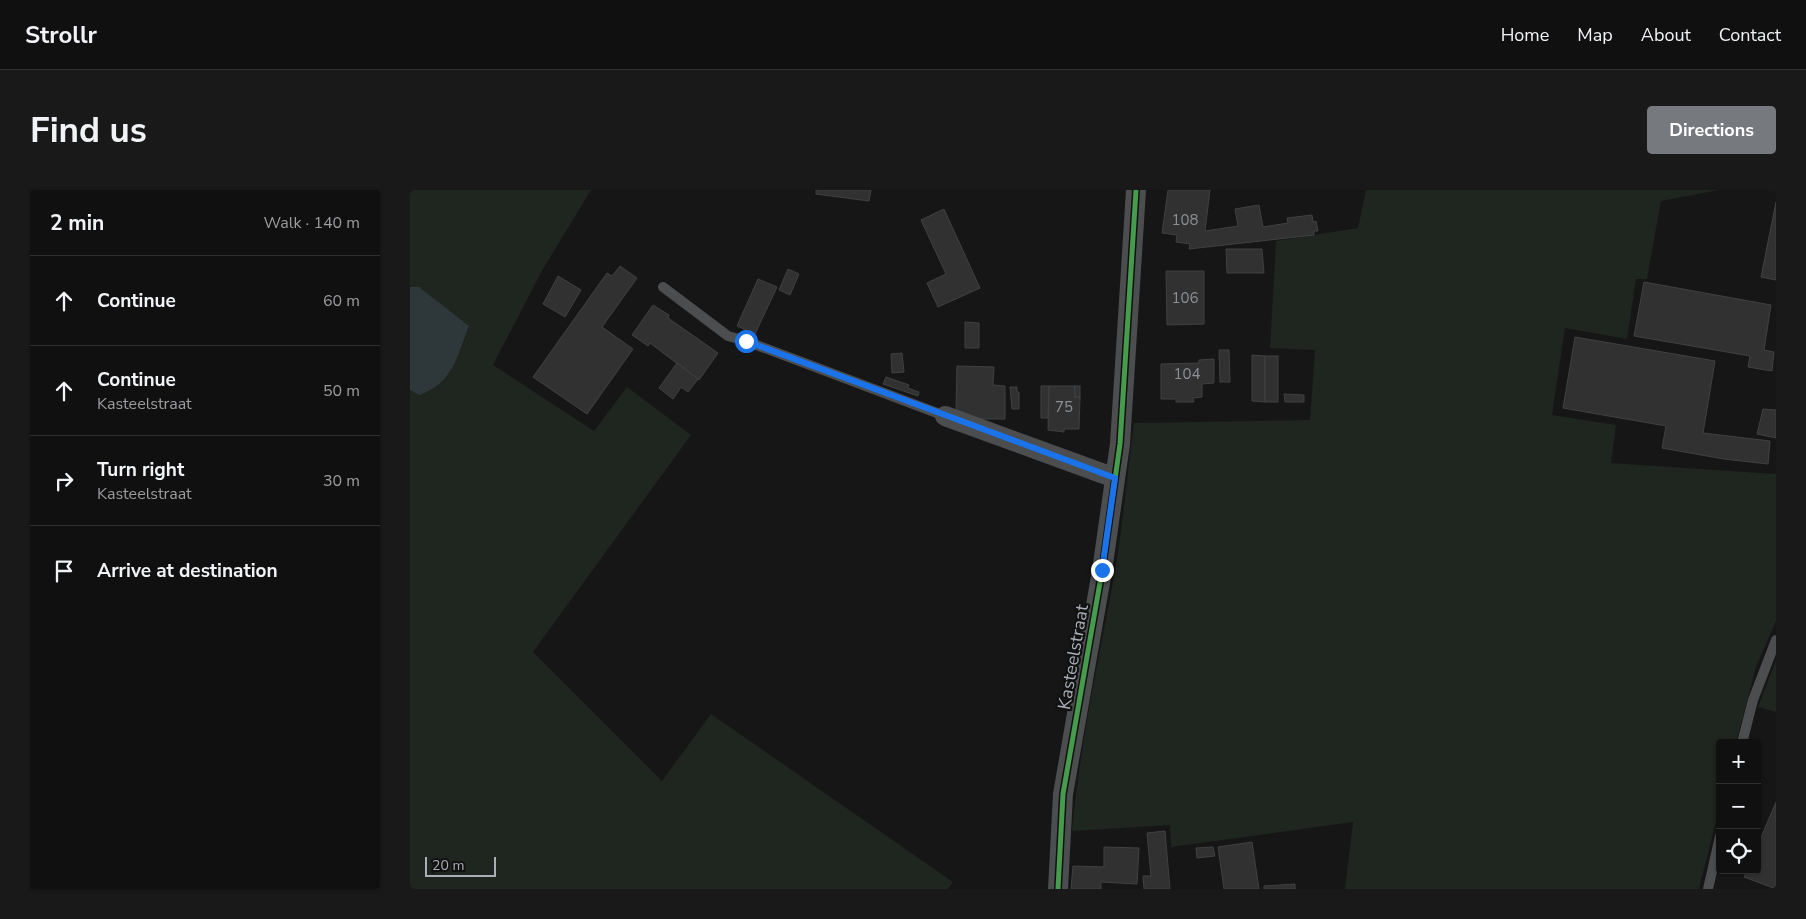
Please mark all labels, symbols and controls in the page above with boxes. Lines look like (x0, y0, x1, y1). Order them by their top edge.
text: Strollr (25, 19, 97, 51)
text: Home (1501, 23, 1549, 47)
text: Map (1577, 23, 1613, 47)
text: About (1641, 23, 1691, 47)
text: Contact (1719, 23, 1781, 47)
button: Directions (1647, 106, 1776, 154)
text: Find us (30, 107, 147, 154)
text: 2 min (50, 209, 104, 237)
house number: 108 (1171, 210, 1199, 230)
text: Walk · 140 m (264, 212, 360, 234)
icon: ahead (50, 287, 78, 315)
text: Continue (97, 288, 176, 314)
house number: 106 (1171, 288, 1199, 308)
text: 60 m (323, 290, 360, 312)
route start (735, 330, 758, 353)
house number: 104 (1173, 364, 1201, 384)
text: Continue (97, 367, 176, 393)
icon: ahead (50, 377, 78, 405)
text: 50 m (323, 380, 360, 402)
text: Kasteelstraat (97, 393, 192, 415)
house number: 75 (1055, 397, 1073, 417)
text: Turn right (97, 457, 184, 483)
icon: right (50, 467, 78, 495)
text: 30 m (323, 470, 360, 492)
text: Kasteelstraat (97, 483, 192, 505)
icon: arrive (50, 557, 78, 585)
text: Arrive at destination (97, 558, 278, 584)
route end (1091, 559, 1114, 582)
street label: Kasteelstraat (1052, 602, 1094, 712)
map controls (1716, 739, 1761, 874)
button: + (1716, 739, 1761, 784)
button: − (1716, 784, 1761, 829)
button: locate (1716, 829, 1761, 874)
scale bar (425, 854, 496, 877)
text: 20 m (432, 856, 464, 875)

